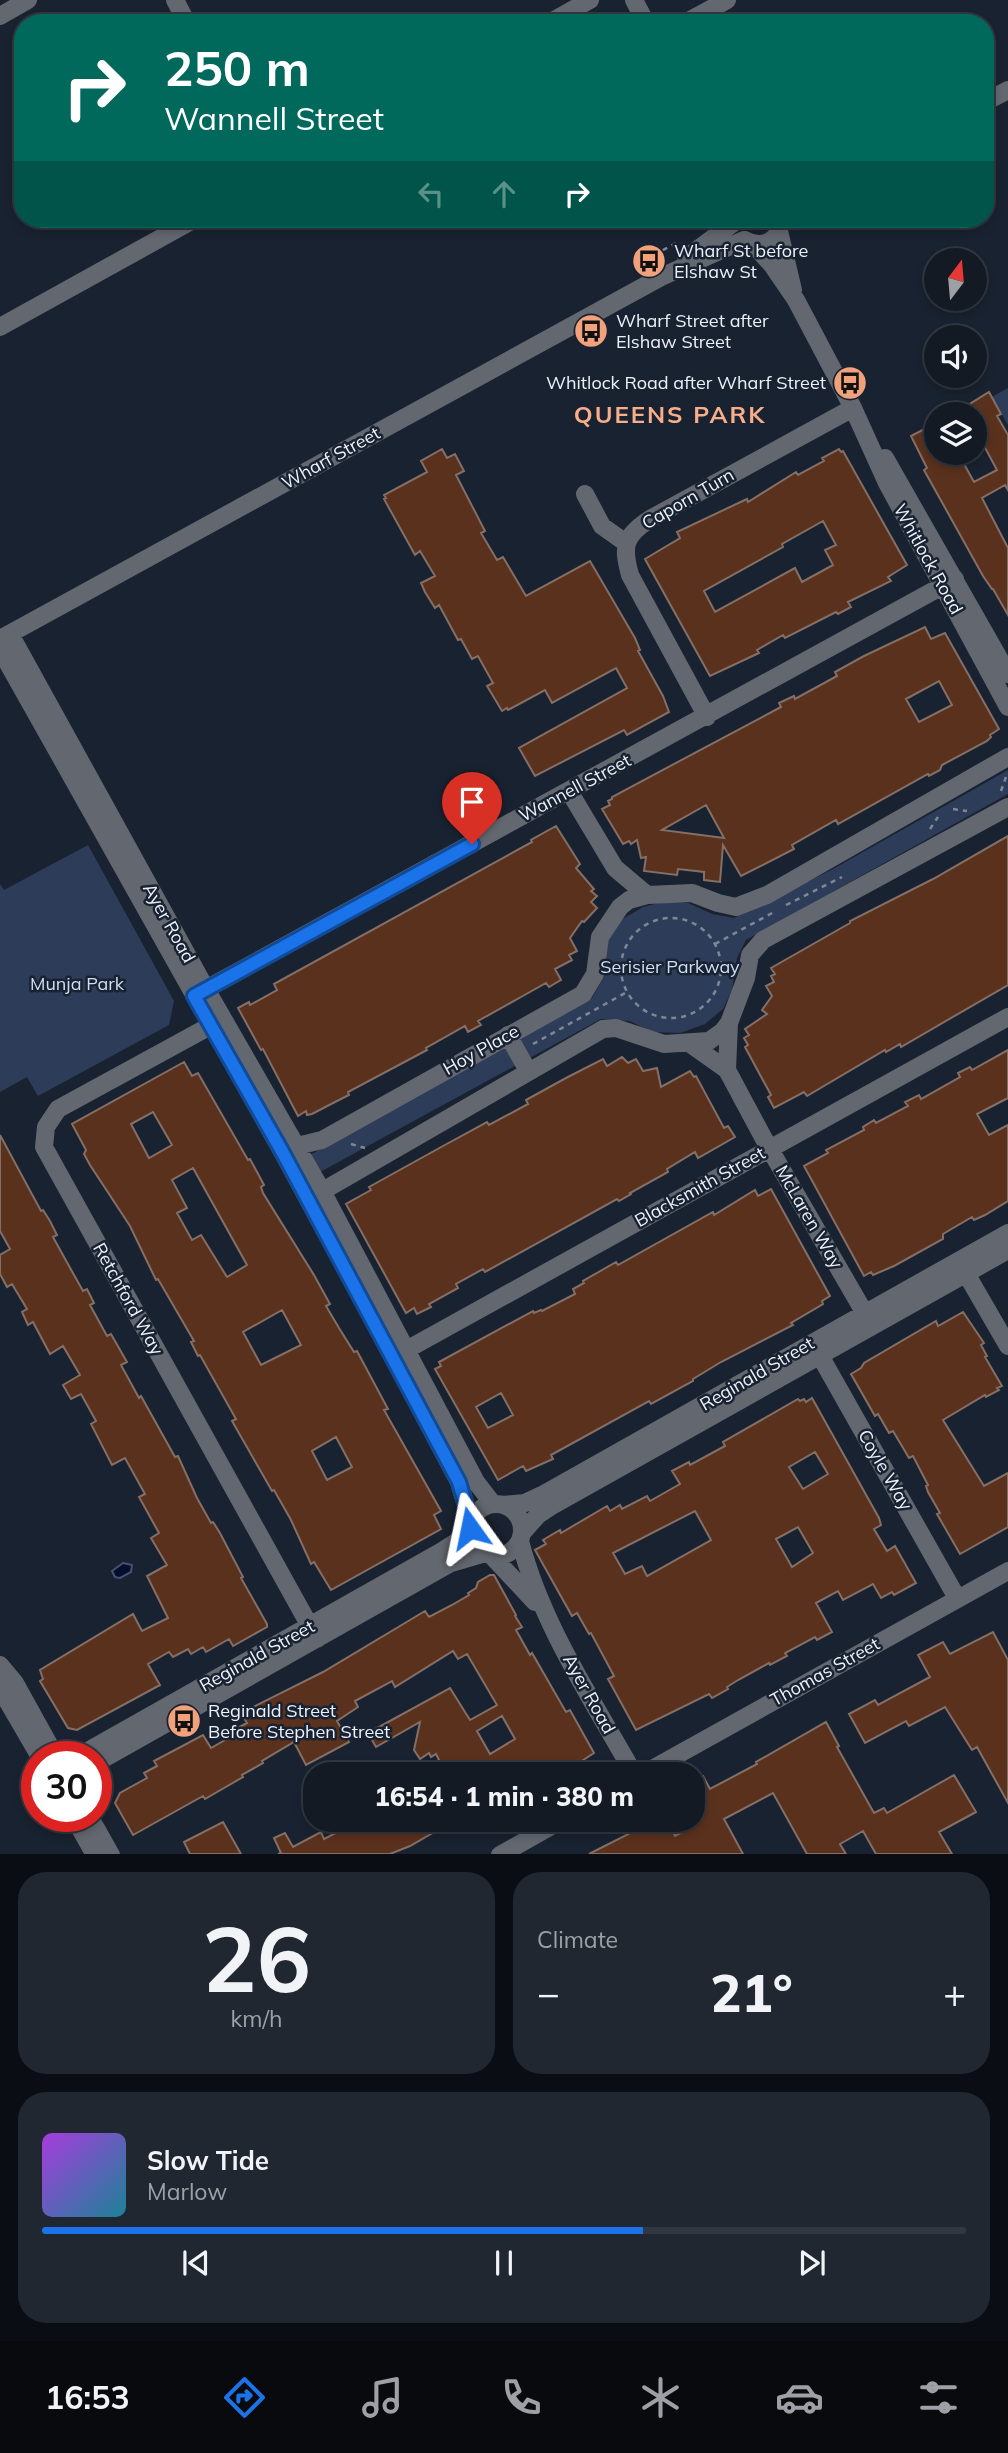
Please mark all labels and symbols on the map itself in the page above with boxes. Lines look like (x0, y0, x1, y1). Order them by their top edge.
place label: Wharf St before Elshaw St (674, 239, 808, 283)
bus stop icon: Wharf St before Elshaw St (630, 242, 668, 280)
north arrow (924, 248, 987, 312)
place label: Wharf Street after Elshaw Street (616, 309, 769, 353)
bus stop icon: Wharf Street after Elshaw Street (572, 312, 610, 350)
bus stop icon: Whitlock Road after Wharf Street (831, 364, 869, 402)
place label: Whitlock Road after Wharf Street (546, 371, 826, 394)
district label: QUEENS PARK (574, 399, 766, 429)
street label: Wharf Street (278, 421, 384, 494)
street label: Caporn Turn (638, 463, 738, 534)
street label: Whitlock Road (889, 500, 968, 618)
street label: Wannell Street (515, 748, 635, 827)
pin (442, 772, 502, 844)
street label: Ayer Road (138, 879, 201, 967)
park label: Serisier Parkway (600, 955, 740, 978)
park label: Munja Park (30, 972, 125, 995)
street label: Hoy Place (439, 1019, 523, 1080)
street label: Blacksmith Street (630, 1141, 769, 1232)
street label: McLaren Way (771, 1161, 849, 1273)
street label: Retchford Way (88, 1239, 169, 1359)
street label: Reginald Street (696, 1332, 818, 1416)
street label: Coyle Way (853, 1425, 918, 1515)
position arrow (433, 1491, 507, 1565)
street label: Reginald Street (195, 1614, 318, 1697)
street label: Thomas Street (766, 1632, 884, 1711)
street label: Ayer Road (558, 1650, 621, 1738)
place label: Reginald Street Before Stephen Street (208, 1699, 390, 1743)
bus stop icon: Reginald Street Before Stephen Street (165, 1702, 203, 1740)
speed limit sign: 30 (21, 1741, 112, 1832)

